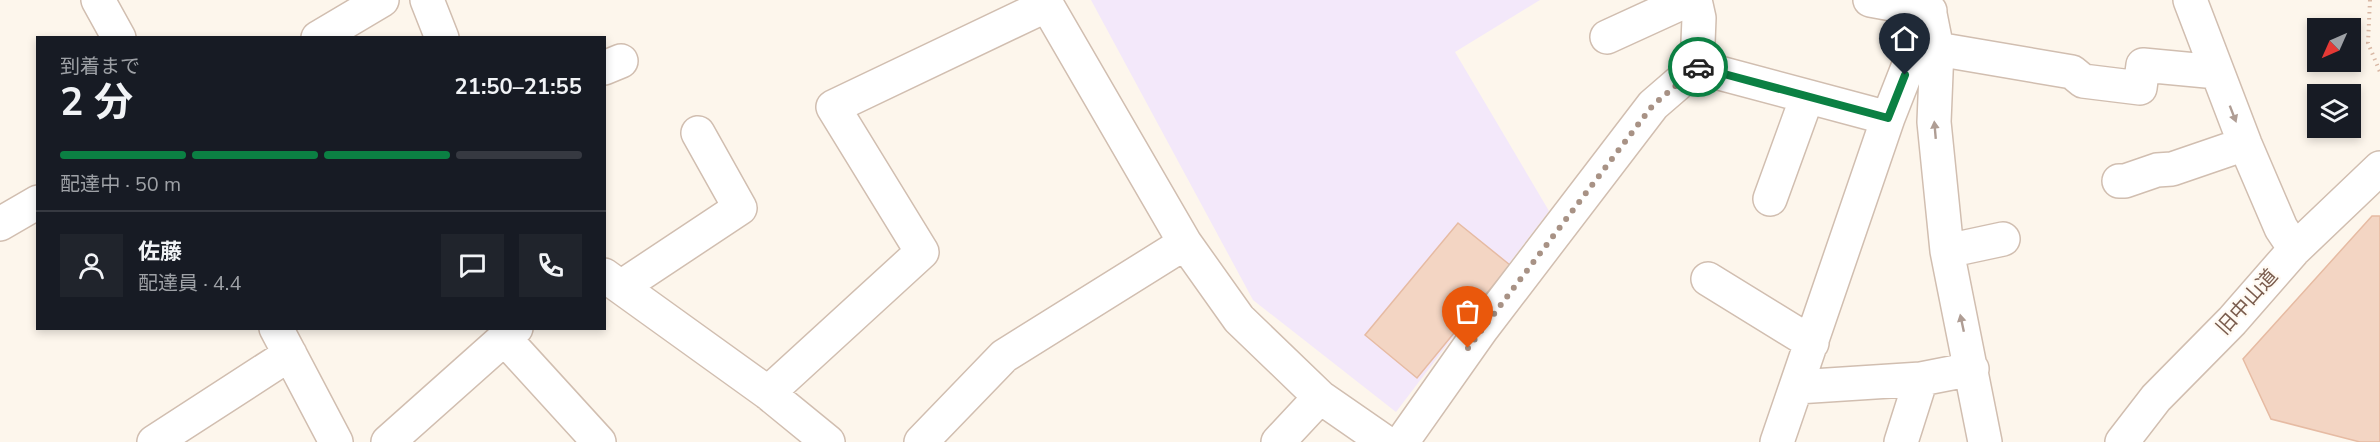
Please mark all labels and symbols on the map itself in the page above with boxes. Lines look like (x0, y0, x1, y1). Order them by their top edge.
pin (1879, 13, 1930, 75)
north arrow (2307, 18, 2361, 72)
courier (1668, 37, 1728, 97)
one-way arrow (2229, 105, 2239, 123)
one-way arrow (1930, 120, 1940, 139)
street label: 旧中山道 (2210, 263, 2284, 341)
pin (1442, 286, 1493, 348)
one-way arrow (1957, 313, 1966, 332)

